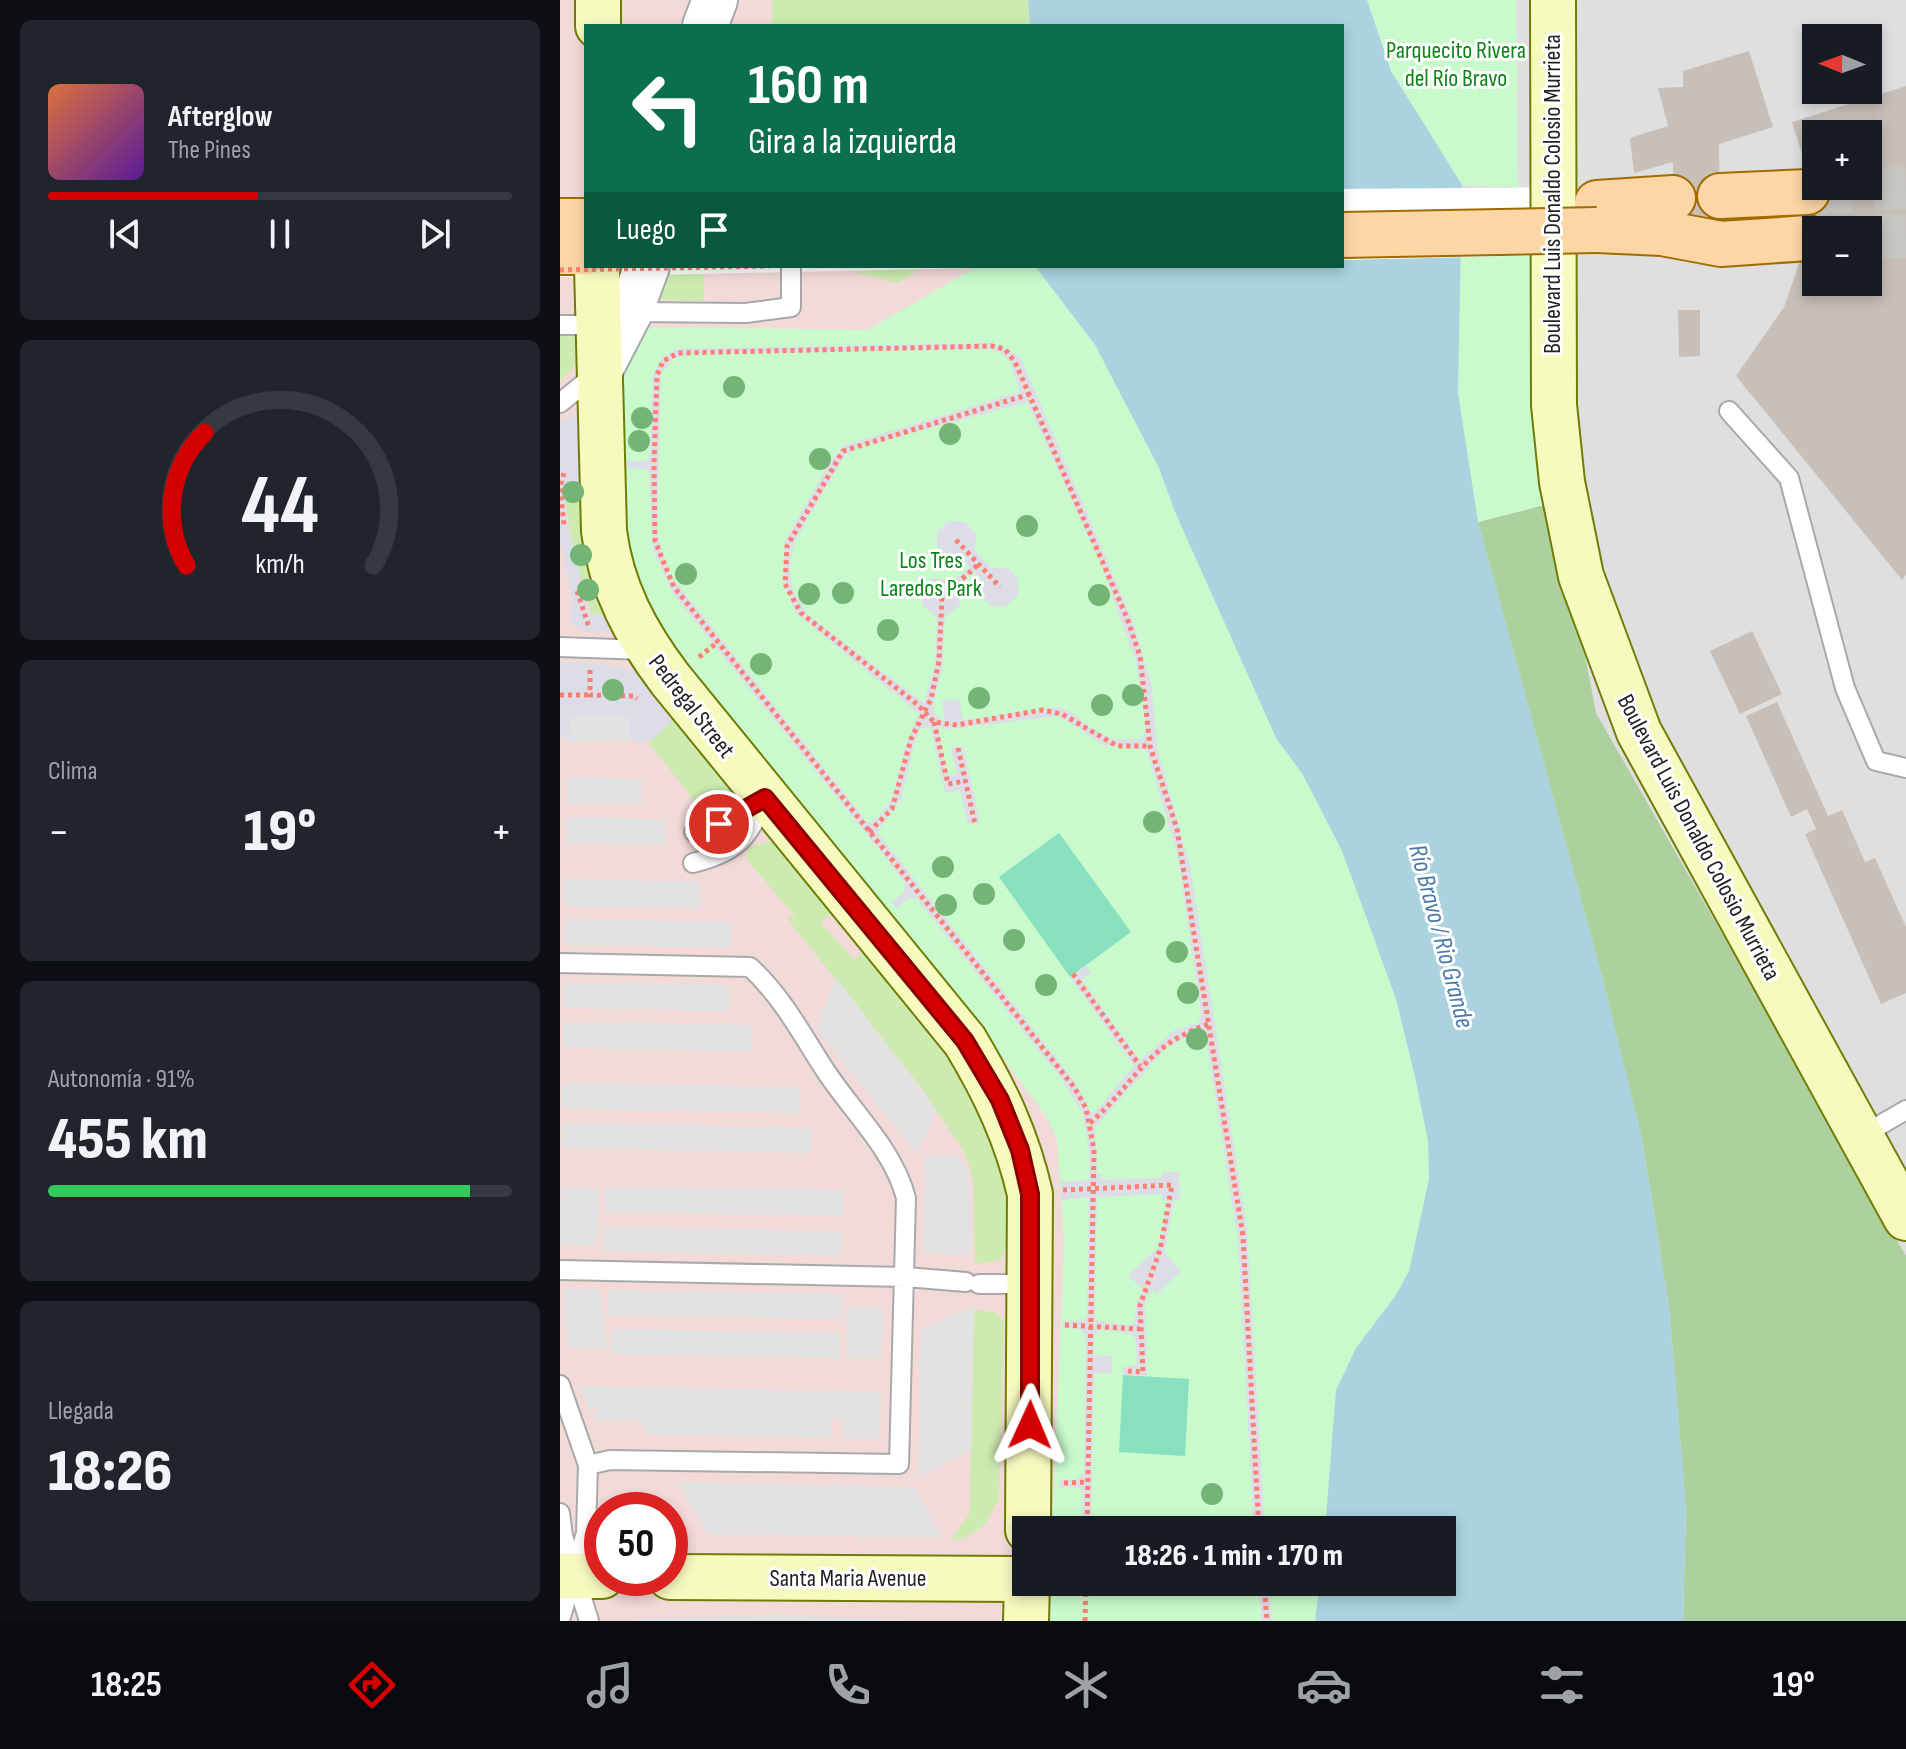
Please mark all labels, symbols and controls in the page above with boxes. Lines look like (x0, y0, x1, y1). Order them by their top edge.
north arrow (1802, 24, 1882, 104)
map controls (1802, 24, 1882, 296)
street label: Boulevard Luis Donaldo Colosio Murrieta (1538, 34, 1567, 354)
park label: Parquecito Rivera del Río Bravo (1386, 36, 1526, 93)
text: 160 m (748, 53, 869, 120)
icon: left (616, 56, 720, 160)
text: Afterglow (168, 99, 273, 135)
button: + (1802, 120, 1882, 200)
text: Gira a la izquierda (748, 121, 957, 164)
text: The Pines (168, 135, 251, 166)
icon: arrive (692, 208, 736, 252)
icon: previous (103, 212, 147, 256)
icon: pause (258, 212, 302, 256)
icon: next (413, 212, 457, 256)
text: Luego (616, 212, 676, 248)
button: − (1802, 216, 1882, 296)
text: 44 (241, 457, 319, 557)
park label: Los Tres Laredos Park (880, 546, 982, 603)
text: km/h (255, 547, 305, 582)
street label: Pedregal Street (642, 649, 741, 764)
street label: Boulevard Luis Donaldo Colosio Murrieta (1611, 689, 1786, 985)
text: Clima (48, 756, 98, 787)
pin (685, 790, 753, 858)
text: 19° (243, 796, 317, 868)
icon: arrive (697, 802, 741, 846)
text: − (48, 806, 70, 859)
text: + (490, 806, 512, 859)
water label: Río Bravo / Rio Grande (1401, 841, 1480, 1032)
text: Autonomía · 91% (48, 1064, 195, 1095)
text: 455 km (48, 1104, 208, 1176)
position arrow (988, 1383, 1072, 1467)
text: Llegada (48, 1396, 114, 1427)
text: 18:26 (48, 1436, 172, 1508)
speed limit sign: 50 (584, 1492, 688, 1596)
text: 18:26 · 1 min · 170 m (1125, 1538, 1343, 1574)
street label: Santa Maria Avenue (770, 1564, 926, 1593)
icon: directions (344, 1657, 400, 1713)
icon: music (582, 1657, 638, 1713)
icon: phone (820, 1657, 876, 1713)
icon: climate (1058, 1657, 1114, 1713)
icon: car (1296, 1657, 1352, 1713)
icon: filters (1534, 1657, 1590, 1713)
text: 18:25 (91, 1664, 162, 1707)
text: 19° (1772, 1664, 1815, 1707)

